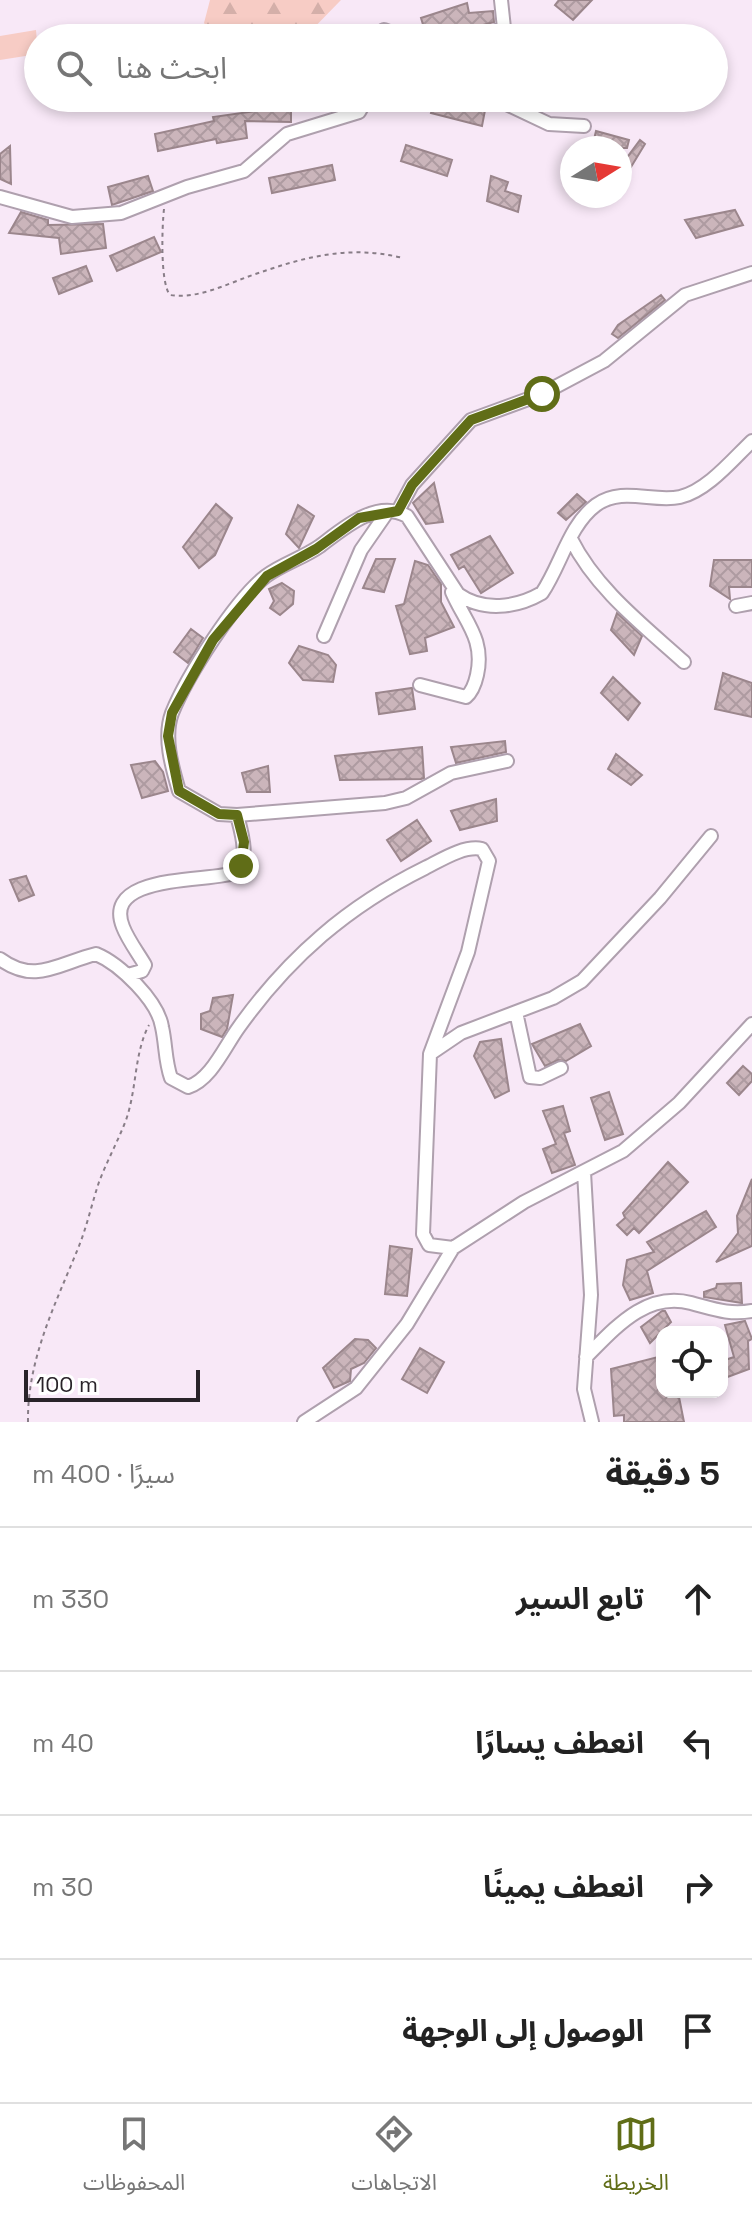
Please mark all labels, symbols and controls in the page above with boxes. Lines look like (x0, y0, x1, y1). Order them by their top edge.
search box (24, 24, 728, 112)
icon: search (52, 46, 96, 90)
text: ابحث هنا (116, 48, 227, 87)
north arrow (560, 136, 632, 208)
route start (524, 376, 560, 412)
route end (223, 848, 259, 884)
map controls (656, 1326, 728, 1398)
button: locate (656, 1326, 728, 1398)
scale bar (24, 1366, 200, 1402)
text: 100 m (36, 1370, 98, 1398)
text: 5 دقيقة (605, 1452, 720, 1495)
text: سيرًا · 400 m (32, 1457, 175, 1491)
icon: ahead (676, 1577, 720, 1621)
text: تابع السير (516, 1579, 644, 1618)
text: 330 m (32, 1582, 109, 1616)
icon: left (676, 1721, 720, 1765)
text: انعطف يسارًا (475, 1723, 644, 1762)
text: 40 m (32, 1726, 94, 1760)
icon: right (676, 1865, 720, 1909)
text: انعطف يمينًا (483, 1867, 644, 1906)
text: 30 m (32, 1870, 93, 1904)
icon: arrive (676, 2009, 720, 2053)
text: الوصول إلى الوجهة (402, 2011, 644, 2050)
tab: المحفوظات (83, 2112, 185, 2206)
tab: الاتجاهات (351, 2112, 437, 2206)
tab: الخريطة (603, 2112, 669, 2206)

